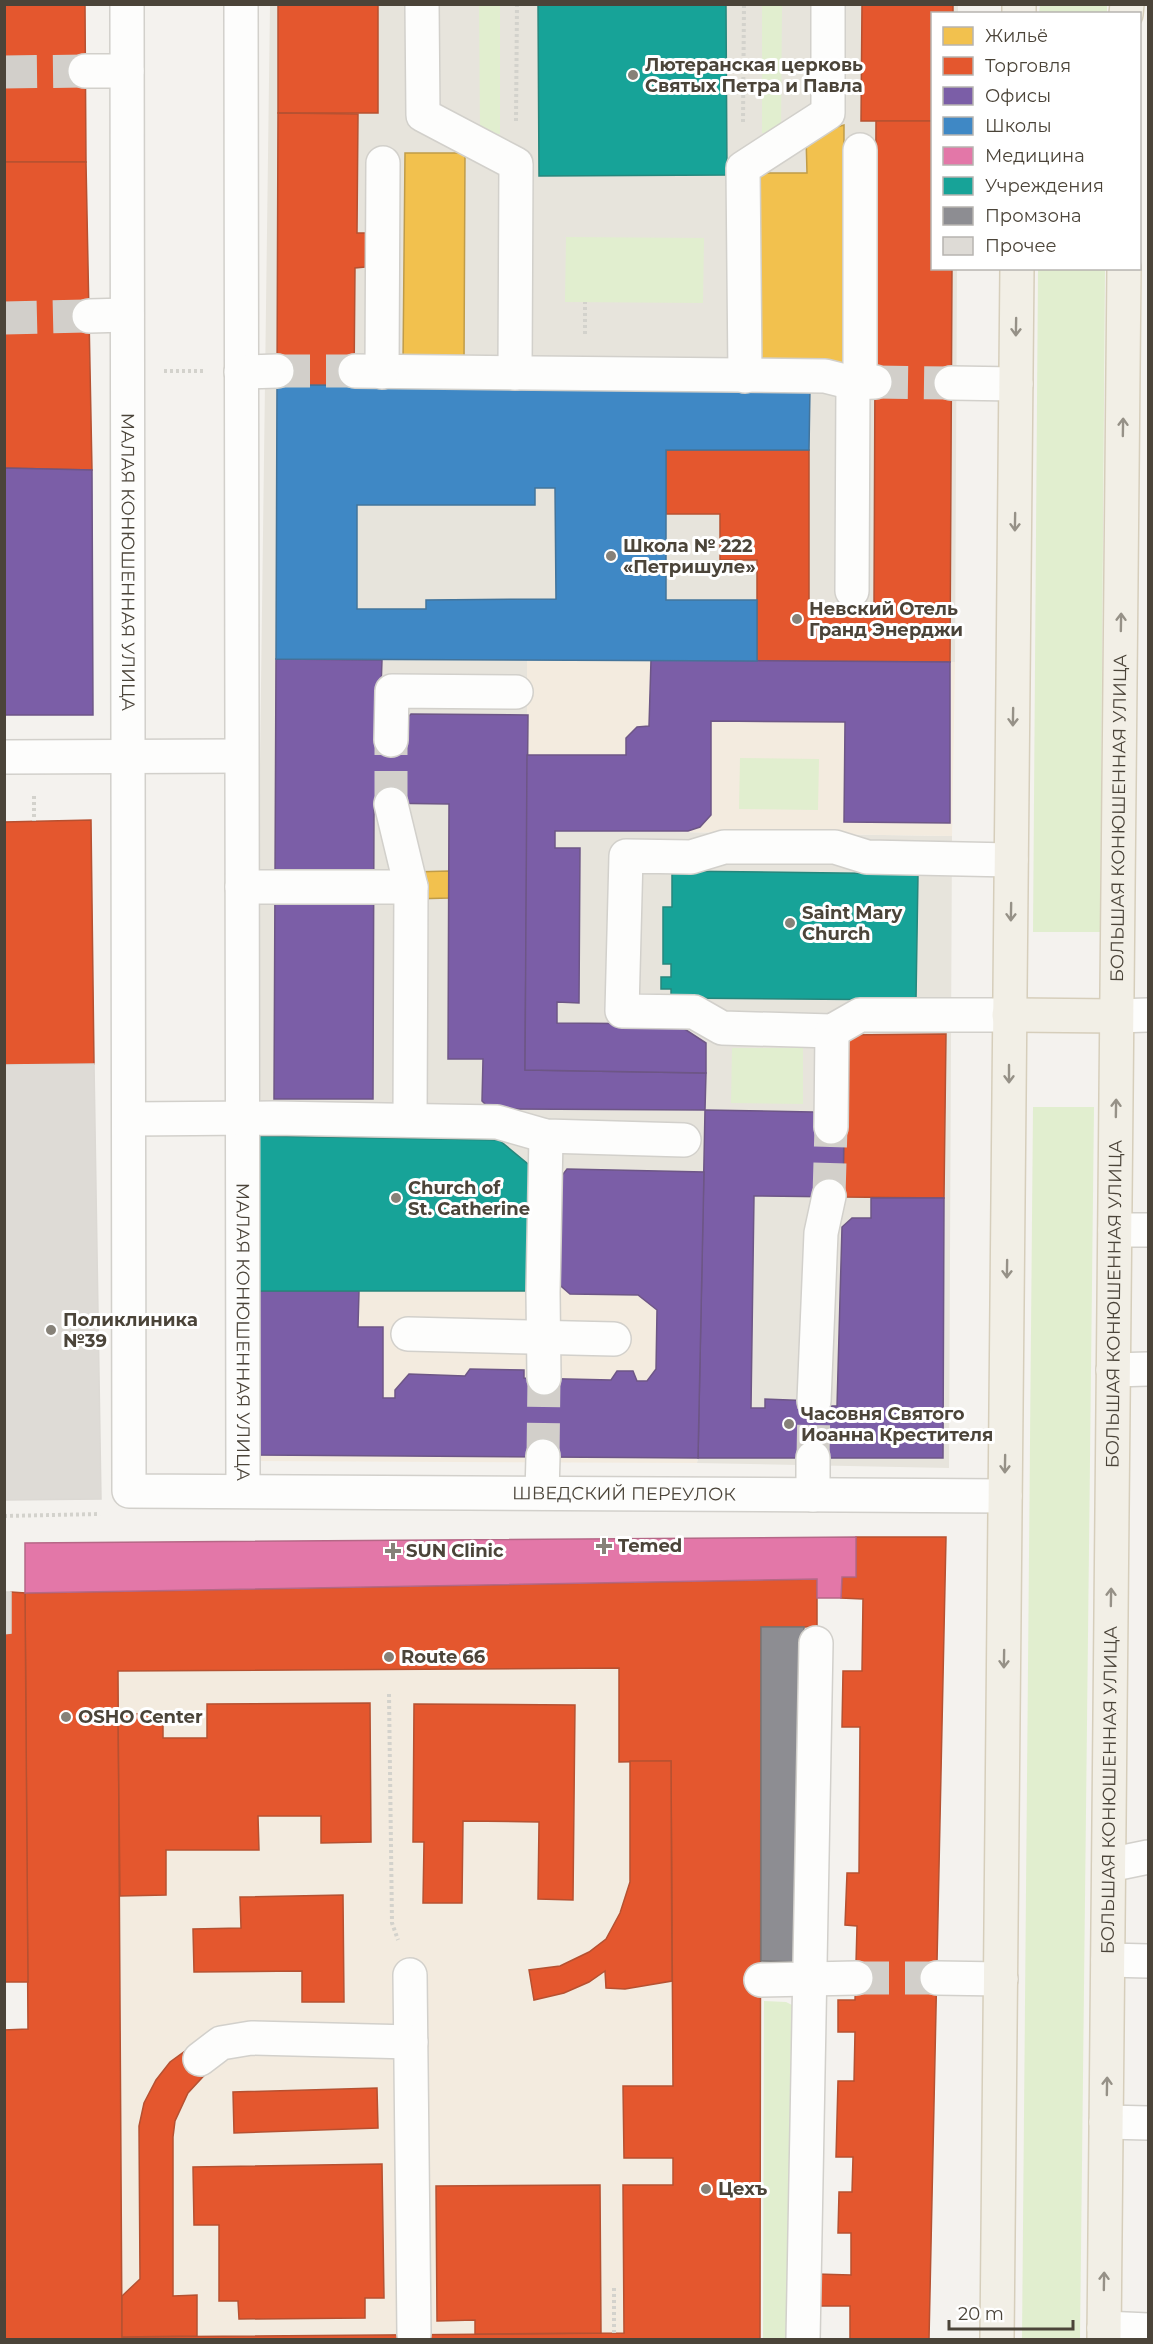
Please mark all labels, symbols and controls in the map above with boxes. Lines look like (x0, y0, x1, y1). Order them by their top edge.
legend (931, 12, 1141, 270)
text: Жильё (985, 25, 1048, 47)
place label: Лютеранская церковь Святых Петра и Павла (645, 54, 863, 97)
text: Торговля (985, 55, 1071, 77)
marker: Лютеранская церковь Святых Петра и Павла (626, 68, 640, 82)
text: Офисы (985, 85, 1051, 107)
text: Школы (985, 115, 1052, 137)
text: Медицина (985, 145, 1085, 167)
text: Учреждения (985, 175, 1104, 197)
text: Промзона (985, 205, 1082, 227)
text: Прочее (985, 235, 1057, 257)
one-way arrow (1010, 316, 1022, 336)
street label: МАЛАЯ КОНЮШЕННАЯ УЛИЦА (117, 413, 139, 712)
one-way arrow (1117, 417, 1128, 437)
one-way arrow (1009, 511, 1020, 531)
place label: Школа № 222 «Петришуле» (623, 535, 756, 578)
marker: Школа № 222 «Петришуле» (604, 549, 618, 563)
place label: Невский Отель Гранд Энерджи (809, 598, 963, 641)
marker: Невский Отель Гранд Энерджи (790, 612, 804, 626)
one-way arrow (1115, 612, 1127, 632)
street label: БОЛЬШАЯ КОНЮШЕННАЯ УЛИЦА (1106, 653, 1131, 982)
one-way arrow (1007, 706, 1019, 726)
one-way arrow (1005, 901, 1017, 921)
place label: Saint Mary Church (802, 902, 902, 945)
marker: Saint Mary Church (783, 916, 797, 930)
one-way arrow (1003, 1063, 1015, 1083)
one-way arrow (1110, 1099, 1122, 1119)
street label: БОЛЬШАЯ КОНЮШЕННАЯ УЛИЦА (1101, 1139, 1127, 1468)
place label: Church of St. Catherine (408, 1177, 530, 1220)
street label: МАЛАЯ КОНЮШЕННАЯ УЛИЦА (232, 1183, 254, 1482)
marker: Church of St. Catherine (389, 1191, 403, 1205)
one-way arrow (1001, 1258, 1013, 1278)
place label: Поликлиника №39 (63, 1309, 198, 1352)
marker: Поликлиника №39 (44, 1323, 58, 1337)
place label: Часовня Святого Иоанна Крестителя (801, 1403, 993, 1446)
marker: Часовня Святого Иоанна Крестителя (782, 1417, 796, 1431)
one-way arrow (1000, 1453, 1011, 1473)
street label: ШВЕДСКИЙ ПЕРЕУЛОК (512, 1482, 736, 1505)
place label: Temed (618, 1535, 682, 1557)
marker: Temed (595, 1537, 613, 1555)
place label: SUN Clinic (406, 1540, 504, 1562)
marker: SUN Clinic (384, 1542, 402, 1560)
one-way arrow (1105, 1588, 1117, 1608)
street label: БОЛЬШАЯ КОНЮШЕННАЯ УЛИЦА (1097, 1625, 1122, 1954)
place label: Route 66 (401, 1646, 486, 1668)
one-way arrow (998, 1648, 1009, 1668)
marker: Route 66 (382, 1650, 396, 1664)
place label: OSHO Center (78, 1706, 203, 1728)
marker: OSHO Center (59, 1710, 73, 1724)
one-way arrow (1101, 2077, 1112, 2097)
place label: Цехъ (718, 2178, 767, 2200)
marker: Цехъ (699, 2182, 713, 2196)
one-way arrow (1099, 2272, 1110, 2292)
scale bar (949, 2293, 1074, 2331)
text: 20 m (958, 2303, 1004, 2325)

